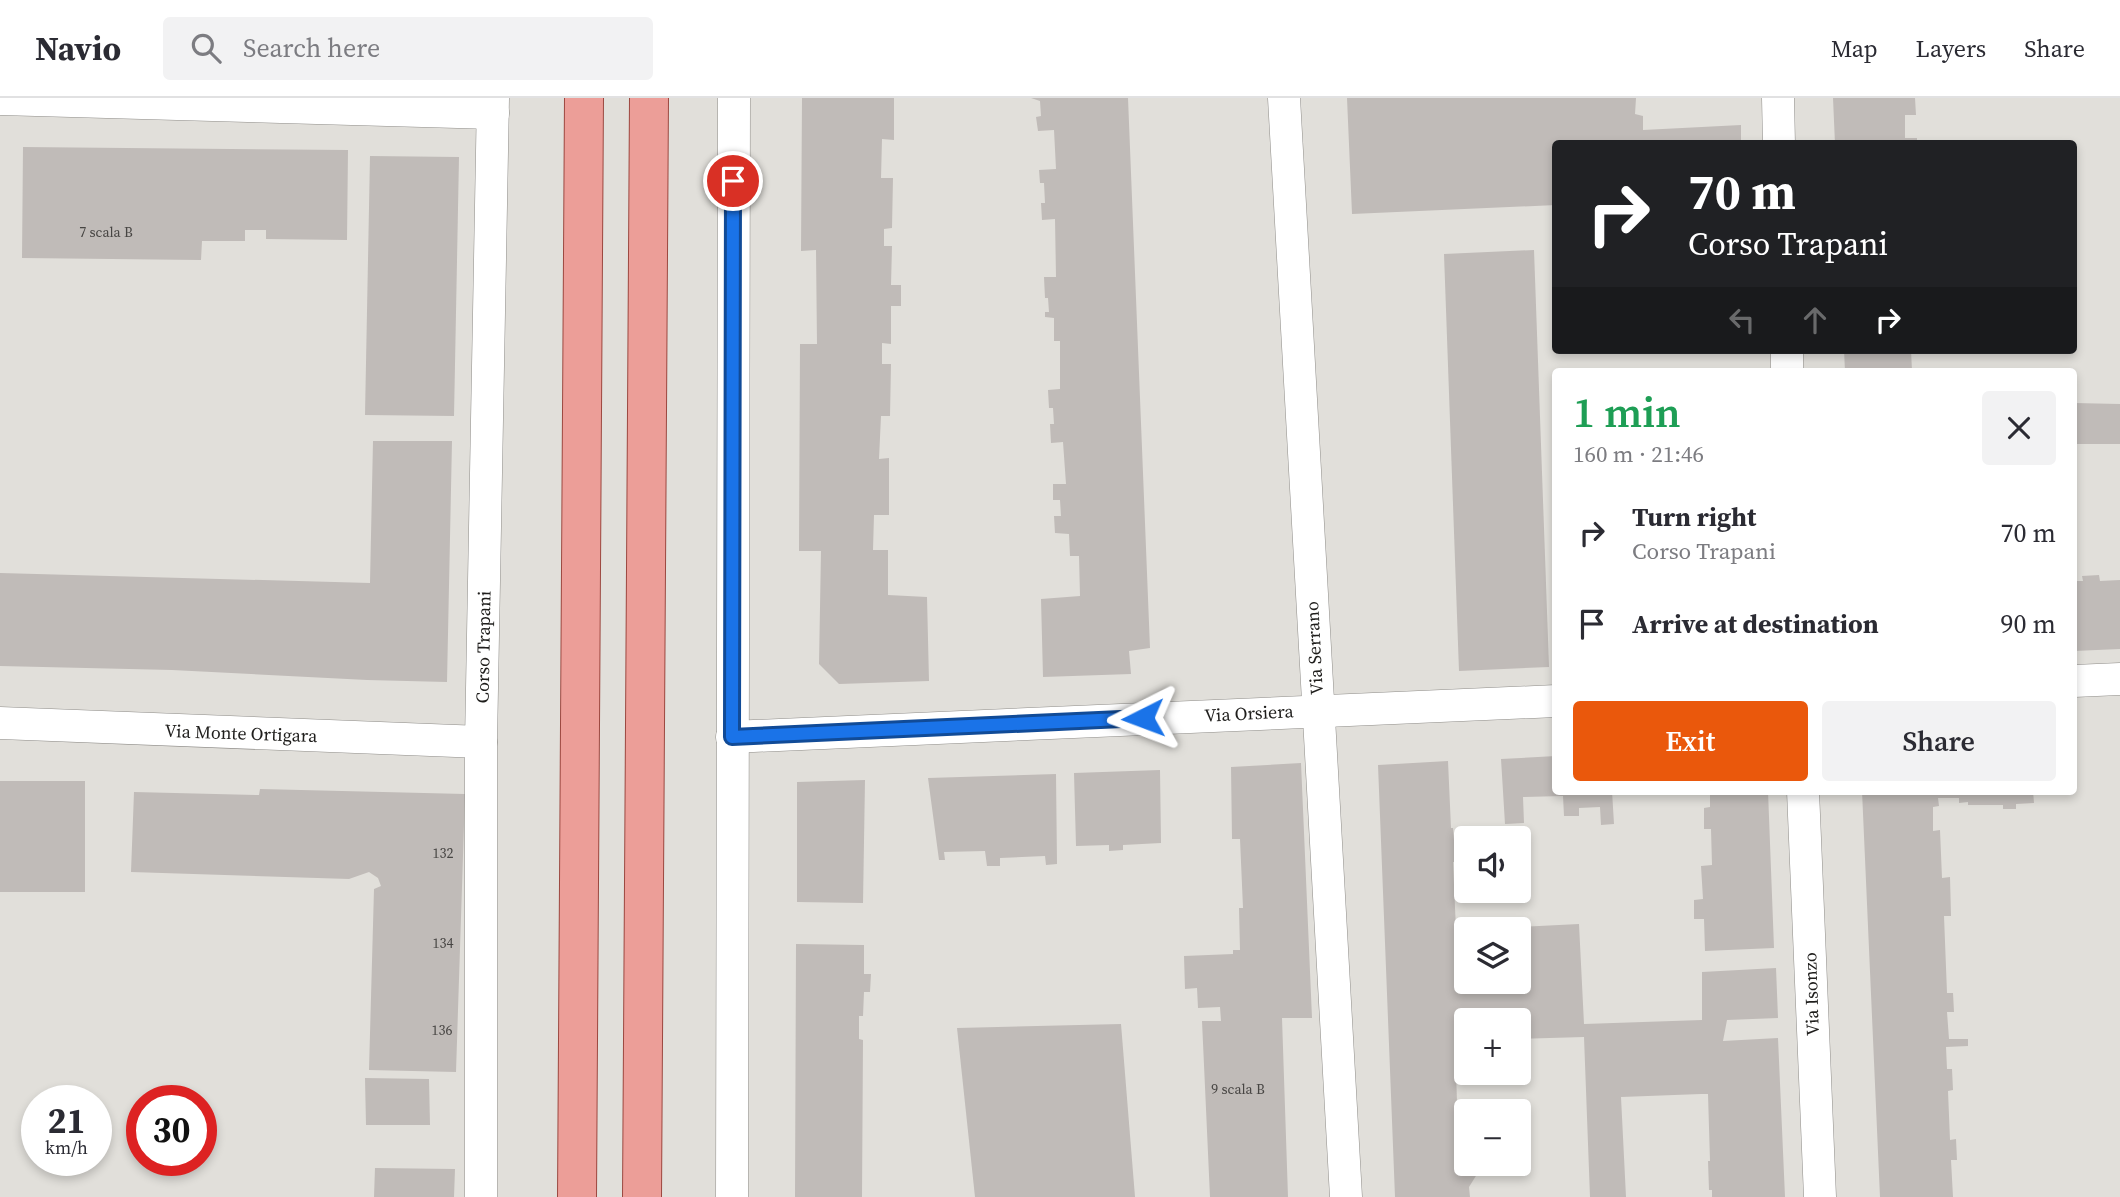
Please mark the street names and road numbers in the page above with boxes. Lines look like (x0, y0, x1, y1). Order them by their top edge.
street label: Corso Trapani (470, 590, 496, 704)
street label: Via Serrano (1299, 600, 1329, 695)
street label: Via Orsiera (1204, 698, 1295, 728)
street label: Via Monte Ortigara (164, 718, 319, 748)
street label: Via Isonzo (1797, 952, 1825, 1036)

